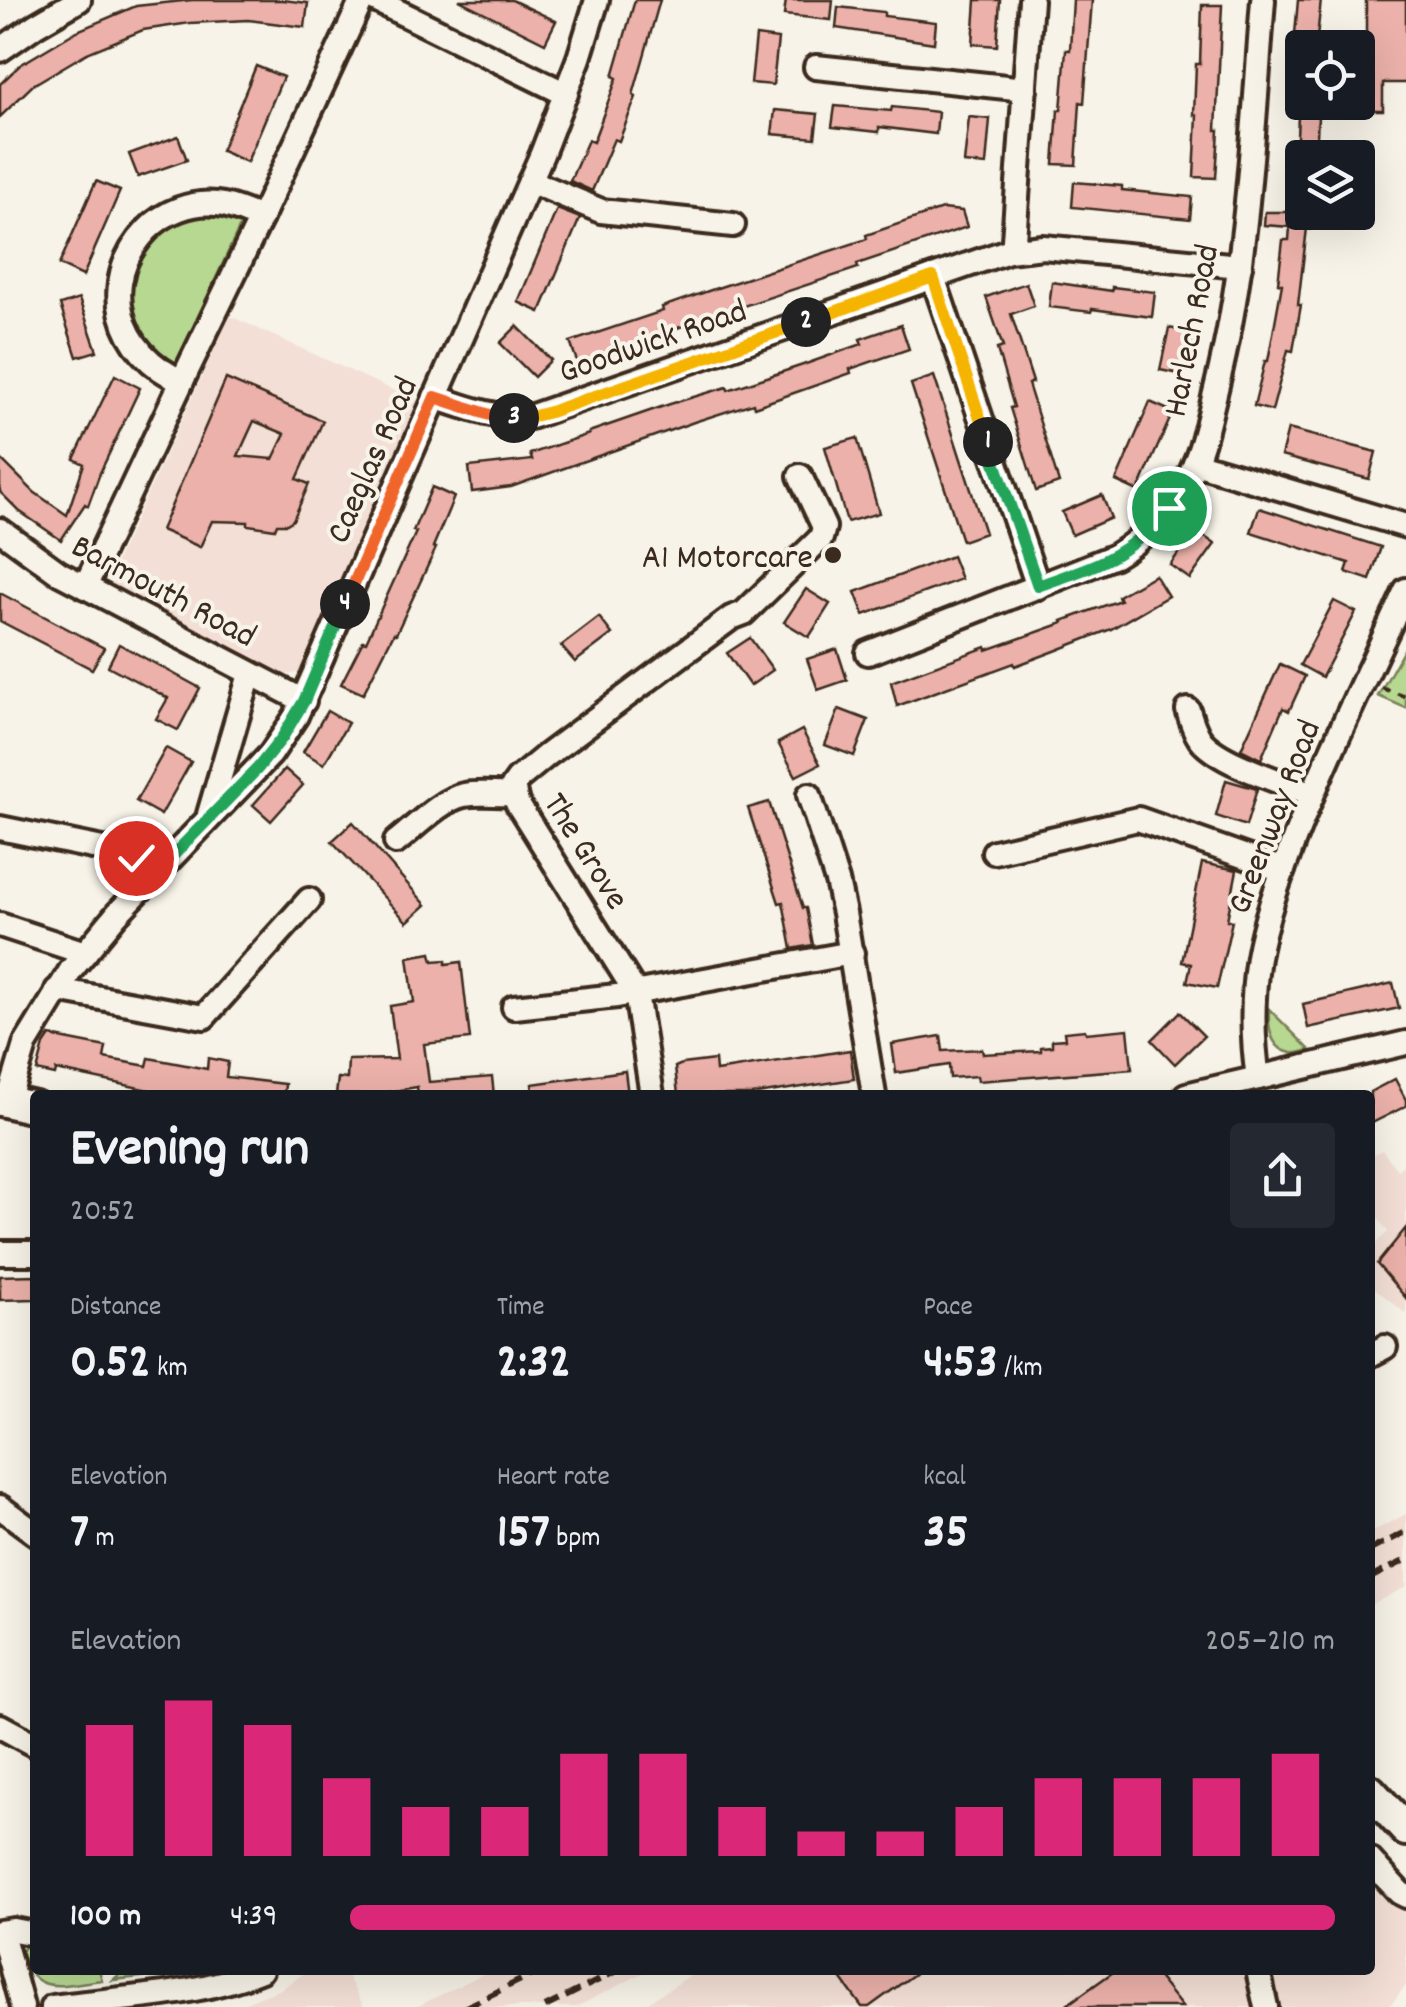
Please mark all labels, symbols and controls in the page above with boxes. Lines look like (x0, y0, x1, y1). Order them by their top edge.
map controls (1285, 30, 1375, 230)
button: locate (1285, 30, 1375, 120)
button: layers (1285, 140, 1375, 230)
street label: Harlech Road (1153, 240, 1235, 421)
street label: Goodwick Road (553, 288, 754, 399)
pin: 2 (781, 297, 831, 347)
text: 2 (800, 302, 812, 342)
street label: Caeglas Road (316, 370, 433, 552)
pin: 3 (489, 393, 539, 443)
text: 3 (508, 398, 520, 438)
pin: 1 (963, 417, 1013, 467)
text: 1 (985, 422, 991, 462)
pin (1127, 466, 1212, 551)
icon: arrive (1142, 481, 1197, 536)
street label: Barmouth Road (61, 524, 264, 663)
place label: A1 Motorcare (642, 535, 813, 585)
marker: A1 Motorcare (822, 544, 844, 566)
pin: 4 (320, 579, 370, 629)
text: 4 (339, 584, 351, 624)
street label: Greenway Road (1217, 713, 1337, 922)
street label: The Grove (528, 784, 639, 921)
pin (94, 816, 179, 901)
icon: check (109, 831, 164, 886)
text: Evening run (70, 1113, 309, 1192)
button: share (1230, 1123, 1335, 1228)
text: 20:52 (70, 1190, 136, 1236)
text: Distance (70, 1289, 161, 1329)
text: Time (497, 1289, 545, 1329)
text: Pace (923, 1289, 973, 1329)
text: 0.52 (70, 1329, 151, 1401)
text: 2:32 (497, 1329, 571, 1401)
text: 4:53 (923, 1329, 998, 1401)
text: km (151, 1350, 188, 1390)
text: /km (998, 1350, 1043, 1390)
text: Elevation (70, 1459, 167, 1499)
text: Heart rate (497, 1459, 610, 1499)
text: kcal (923, 1459, 966, 1499)
text: 7 (70, 1499, 89, 1571)
text: 157 (497, 1499, 550, 1571)
text: 35 (923, 1499, 969, 1571)
text: m (89, 1520, 115, 1560)
text: bpm (550, 1520, 601, 1560)
text: Elevation (70, 1620, 181, 1666)
text: 205–210 m (1205, 1620, 1335, 1666)
text: 100 m (70, 1895, 141, 1941)
text: 4:39 (230, 1895, 277, 1941)

